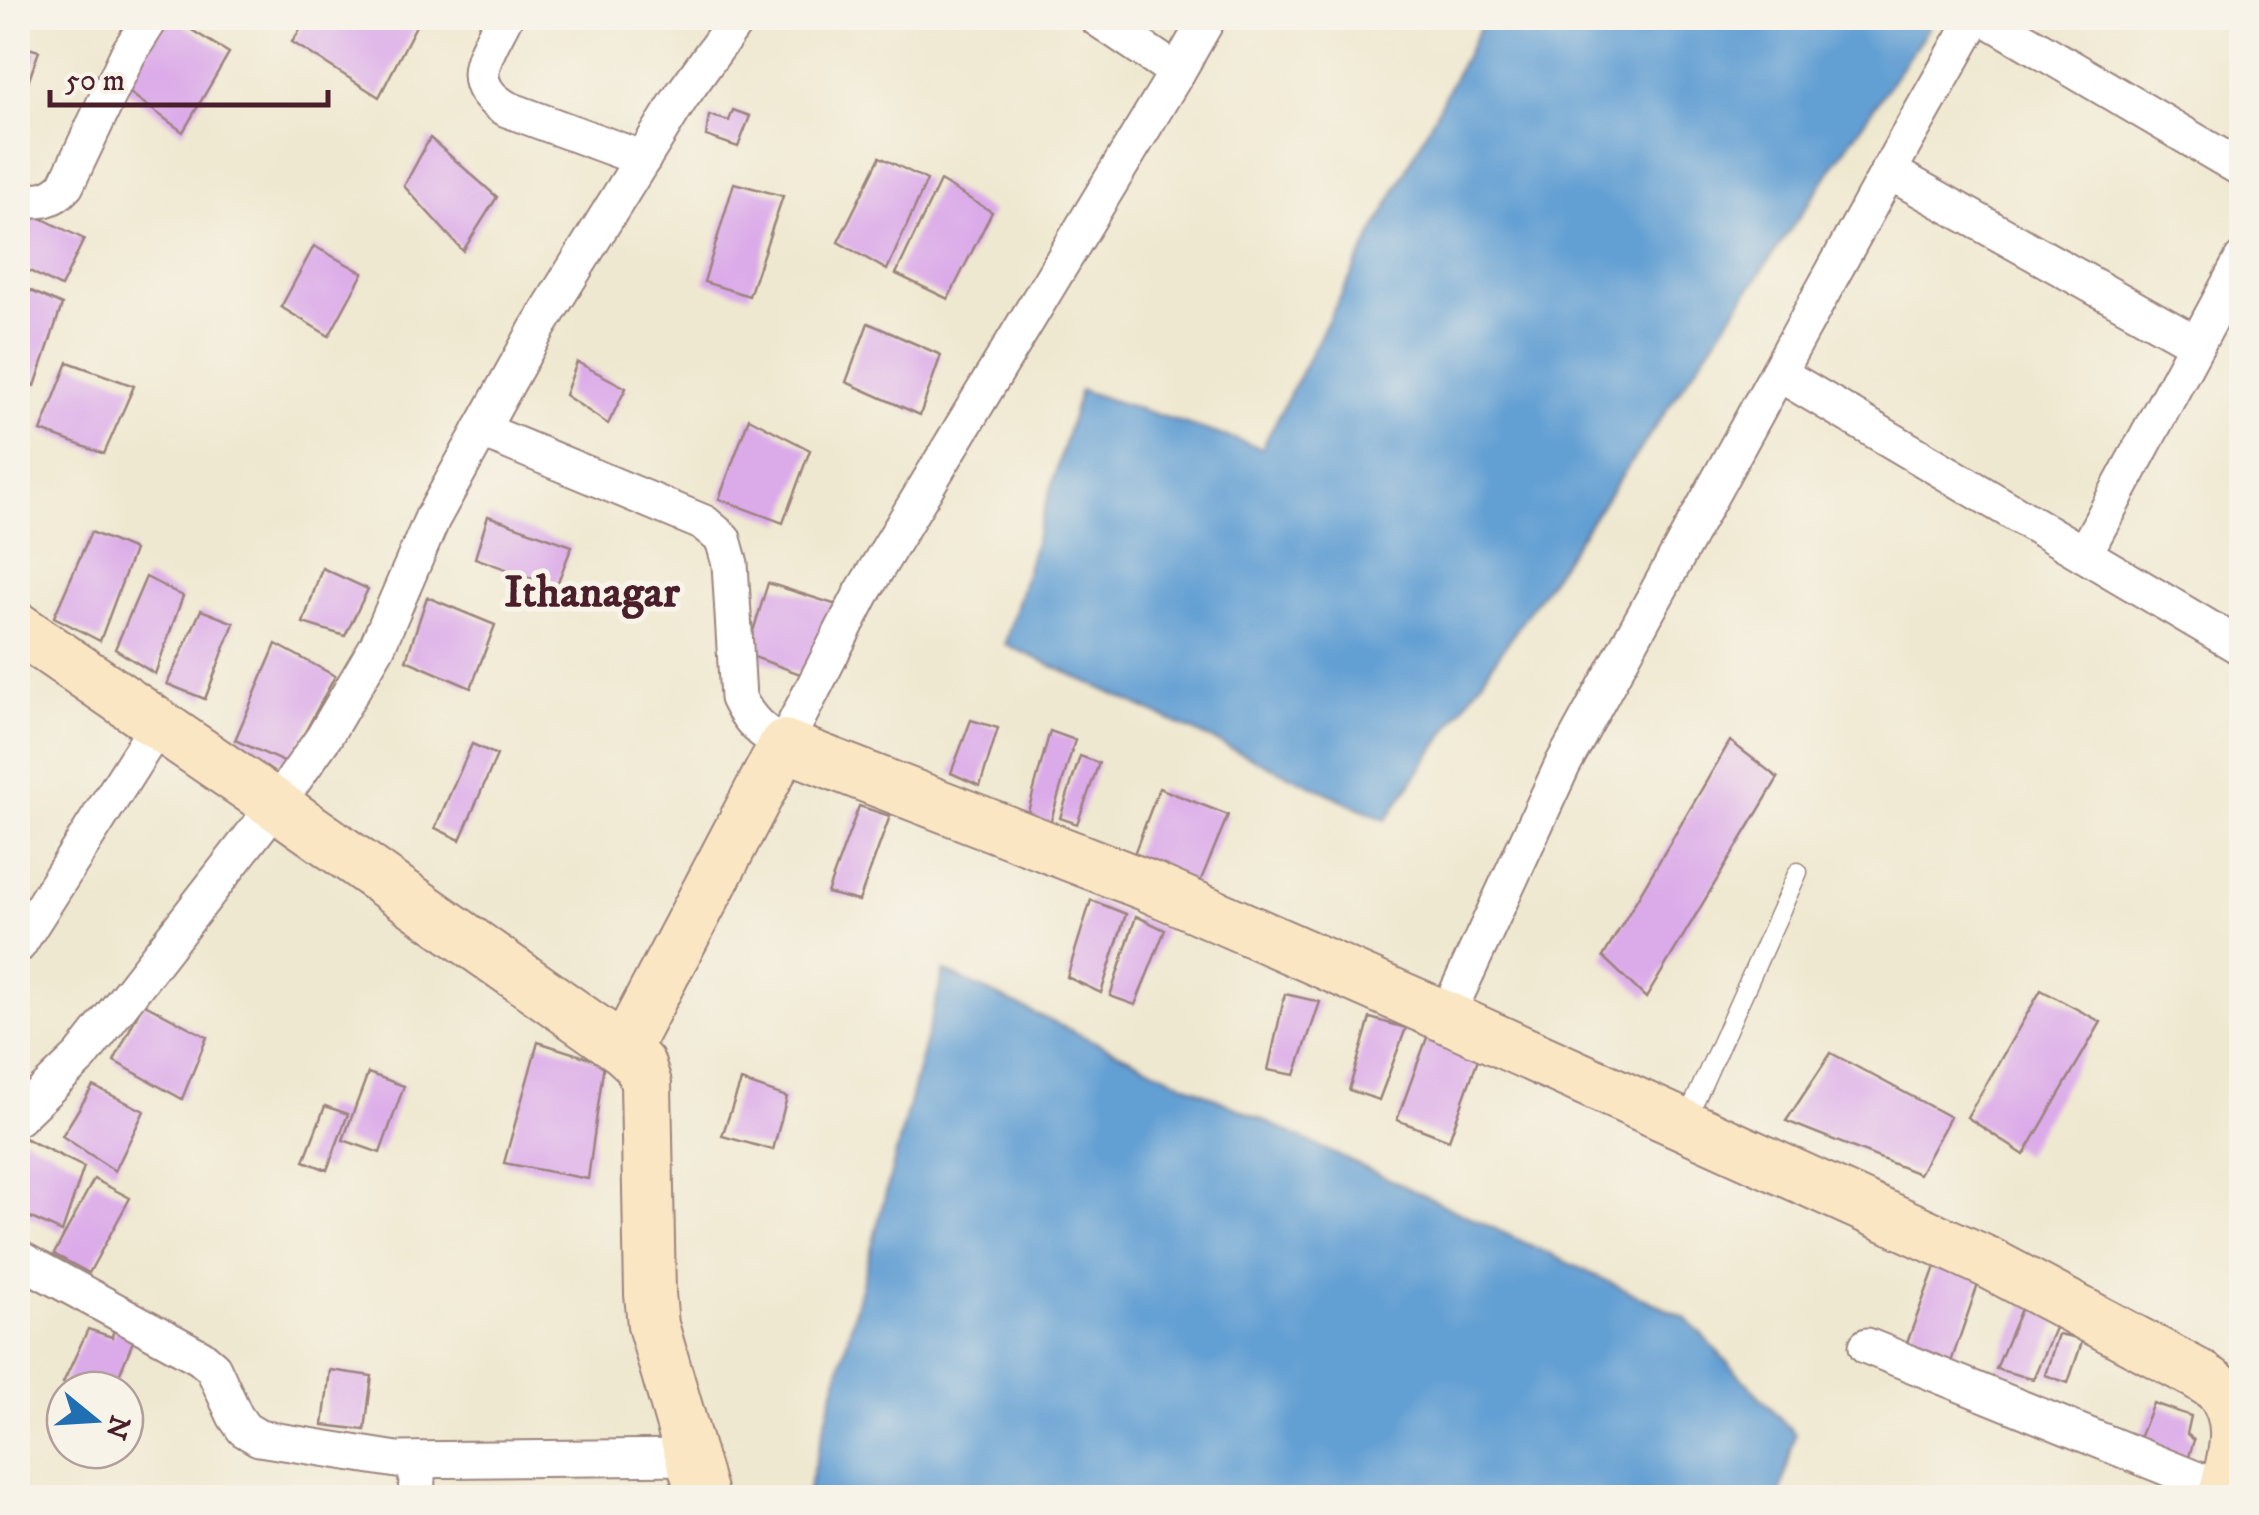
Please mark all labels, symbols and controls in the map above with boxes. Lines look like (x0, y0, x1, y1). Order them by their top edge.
scale bar (50, 45, 328, 107)
text: 50 m (65, 63, 125, 100)
district label: Ithanagar (504, 565, 681, 621)
north arrow (45, 1370, 145, 1470)
text: N (97, 1411, 138, 1444)

